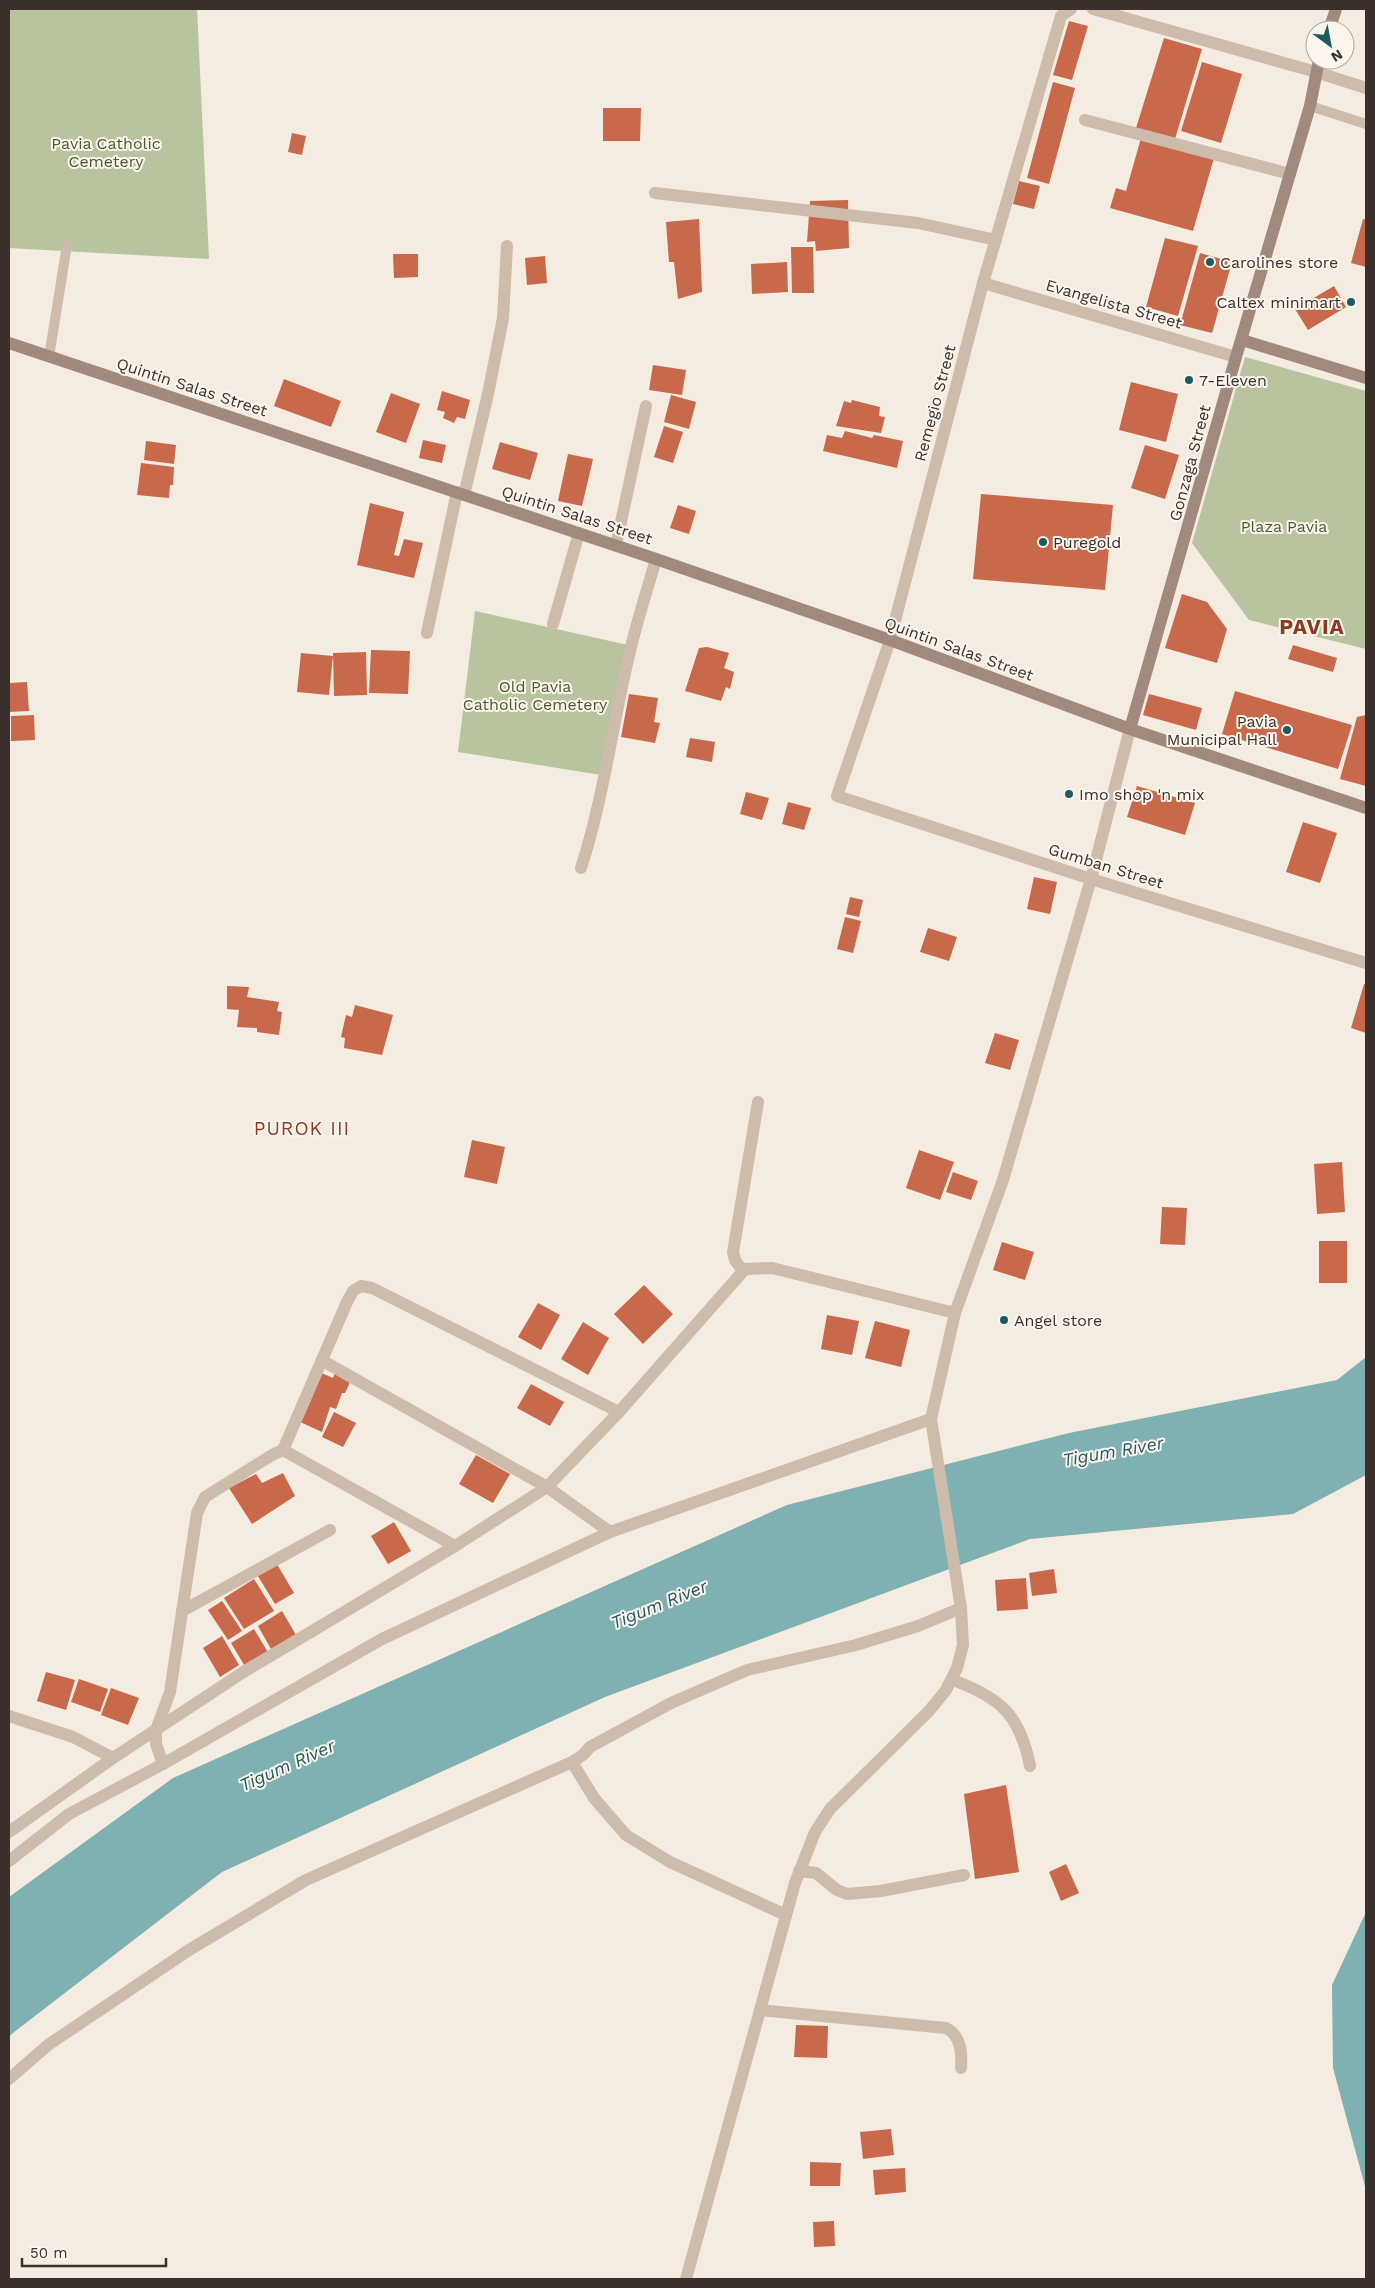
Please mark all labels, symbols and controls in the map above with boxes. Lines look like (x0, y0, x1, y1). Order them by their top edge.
north arrow (1305, 20, 1355, 70)
text: N (1328, 46, 1346, 66)
park label: Pavia Catholic Cemetery (51, 134, 161, 171)
place label: Carolines store (1220, 253, 1338, 272)
marker: Carolines store (1204, 256, 1216, 268)
street label: Evangelista Street (1044, 275, 1185, 333)
place label: Caltex minimart (1216, 293, 1341, 312)
marker: Caltex minimart (1345, 296, 1357, 308)
street label: Remegio Street (910, 342, 960, 463)
street label: Quintin Salas Street (114, 354, 270, 420)
place label: 7-Eleven (1199, 371, 1267, 390)
marker: 7-Eleven (1183, 374, 1195, 386)
street label: Gonzaga Street (1165, 403, 1215, 523)
street label: Quintin Salas Street (499, 482, 655, 548)
park label: Plaza Pavia (1241, 517, 1327, 536)
place label: Puregold (1053, 533, 1121, 552)
marker: Puregold (1037, 536, 1049, 548)
street label: Quintin Salas Street (882, 613, 1036, 685)
district label: PAVIA (1279, 614, 1345, 639)
park label: Old Pavia Catholic Cemetery (463, 677, 608, 714)
place label: Pavia Municipal Hall (1167, 712, 1277, 749)
marker: Pavia Municipal Hall (1281, 724, 1293, 736)
place label: Imo shop 'n mix (1079, 785, 1205, 804)
marker: Imo shop 'n mix (1063, 788, 1075, 800)
street label: Gumban Street (1046, 839, 1166, 893)
district label: PUROK III (254, 1117, 350, 1140)
place label: Angel store (1014, 1311, 1102, 1330)
marker: Angel store (998, 1314, 1010, 1326)
water label: Tigum River (1061, 1432, 1166, 1470)
water label: Tigum River (608, 1575, 711, 1633)
water label: Tigum River (236, 1734, 339, 1795)
scale bar (22, 2236, 166, 2268)
text: 50 m (30, 2244, 67, 2262)

